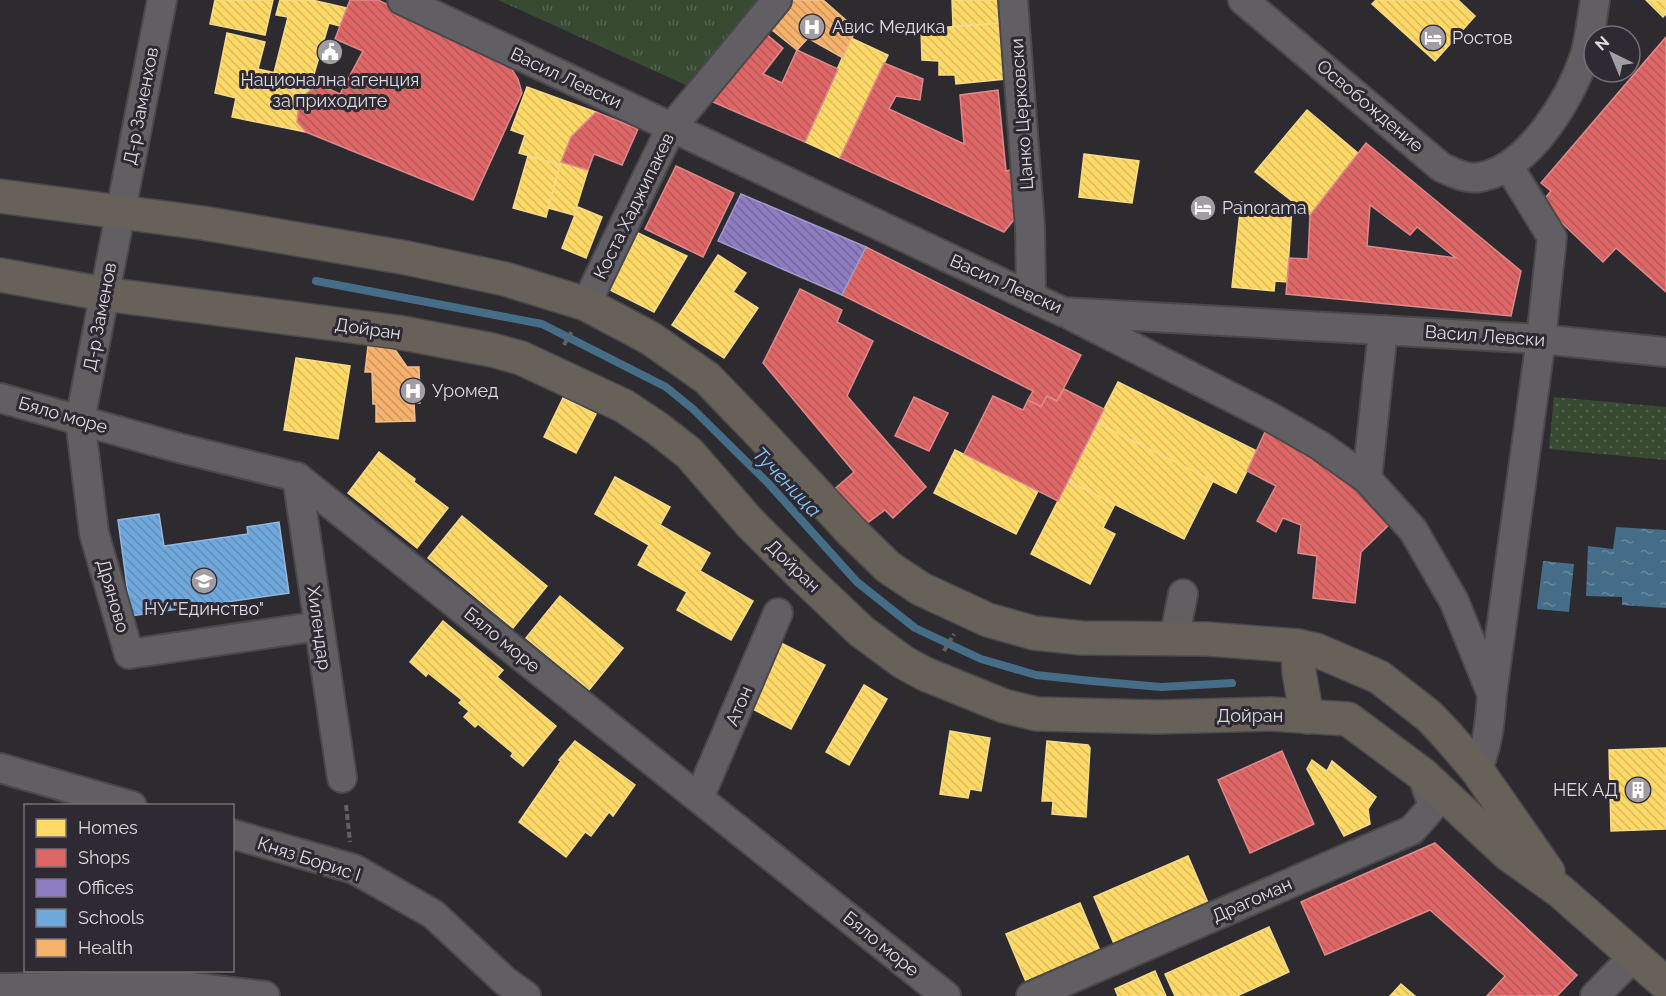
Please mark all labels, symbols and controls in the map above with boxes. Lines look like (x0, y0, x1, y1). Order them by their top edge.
hospital icon: Авис Медика (797, 12, 827, 42)
place label: Авис Медика (832, 16, 945, 37)
hotel icon: Ростов (1418, 23, 1448, 53)
north arrow (1582, 24, 1642, 84)
place label: Ростов (1452, 27, 1513, 48)
text: N (1591, 32, 1613, 55)
public building icon: Национална агенция за приходите (315, 37, 345, 67)
street label: Цанко Церковски (1006, 38, 1037, 190)
street label: Васил Левски (507, 43, 625, 113)
street label: Д-р Заменхов (119, 45, 162, 167)
street label: Освобождение (1313, 55, 1428, 156)
place label: Национална агенция за приходите (241, 69, 419, 111)
street label: Коста Хаджипакев (589, 129, 678, 282)
hotel icon: Panorama (1188, 193, 1218, 223)
place label: Panorama (1222, 197, 1307, 218)
street label: Васил Левски (947, 249, 1065, 318)
street label: Д-р Заменов (79, 261, 120, 373)
street label: Дойран (334, 313, 402, 344)
street label: Васил Левски (1424, 321, 1546, 350)
hospital icon: Уромед (398, 376, 428, 406)
place label: Уромед (432, 380, 499, 401)
street label: Бяло море (16, 392, 110, 437)
water label: Тученица (748, 442, 826, 522)
street label: Дойран (762, 535, 824, 596)
street label: Дряново (93, 557, 134, 635)
school or university icon: НУ "Единство" (189, 566, 219, 596)
street label: Хилендар (303, 585, 336, 671)
place label: НУ "Единство" (144, 598, 264, 619)
street label: Бяло море (460, 603, 545, 677)
street label: Атон (721, 683, 756, 729)
street label: Дойран (1217, 705, 1283, 726)
building icon: НЕК АД (1623, 775, 1653, 805)
place label: НЕК АД (1553, 779, 1618, 800)
legend (24, 804, 234, 972)
text: Homes (78, 817, 138, 838)
street label: Княз Борис I (255, 832, 363, 885)
text: Shops (78, 847, 130, 868)
street label: Драгоман (1209, 873, 1295, 926)
text: Offices (78, 877, 134, 898)
text: Schools (78, 907, 145, 928)
street label: Бяло море (839, 907, 924, 981)
text: Health (78, 937, 133, 958)

